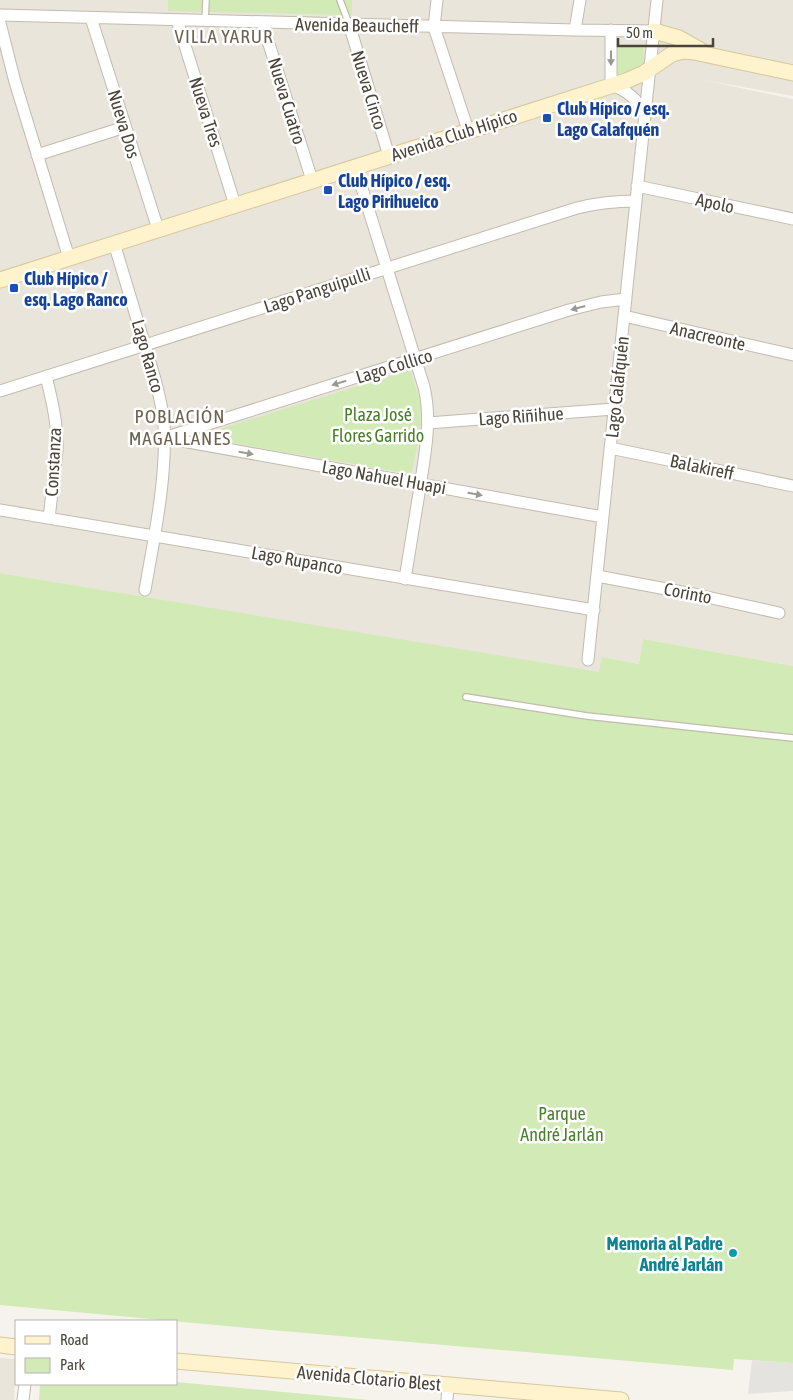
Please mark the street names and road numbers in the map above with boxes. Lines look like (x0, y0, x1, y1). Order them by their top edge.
street label: Avenida Beaucheff (295, 13, 419, 37)
street label: Nueva Cinco (347, 48, 391, 132)
street label: Nueva Cuatro (264, 55, 310, 147)
street label: Nueva Tres (185, 74, 227, 150)
street label: Nueva Dos (104, 87, 144, 161)
street label: Avenida Club Hípico (388, 105, 520, 165)
street label: Apolo (694, 189, 736, 217)
street label: Lago Panguipulli (261, 263, 373, 317)
street label: Lago Ranco (128, 317, 168, 395)
street label: Anacreonte (668, 317, 748, 355)
street label: Lago Calafquén (601, 335, 633, 439)
street label: Lago Collico (353, 344, 435, 388)
street label: Lago Riñihue (478, 403, 564, 429)
street label: Constanza (41, 427, 65, 497)
street label: Balakireff (668, 450, 736, 484)
street label: Lago Nahuel Huapi (320, 456, 448, 498)
street label: Lago Rupanco (250, 542, 344, 578)
street label: Corinto (662, 578, 714, 608)
street label: Avenida Clotario Blest (296, 1361, 442, 1395)

